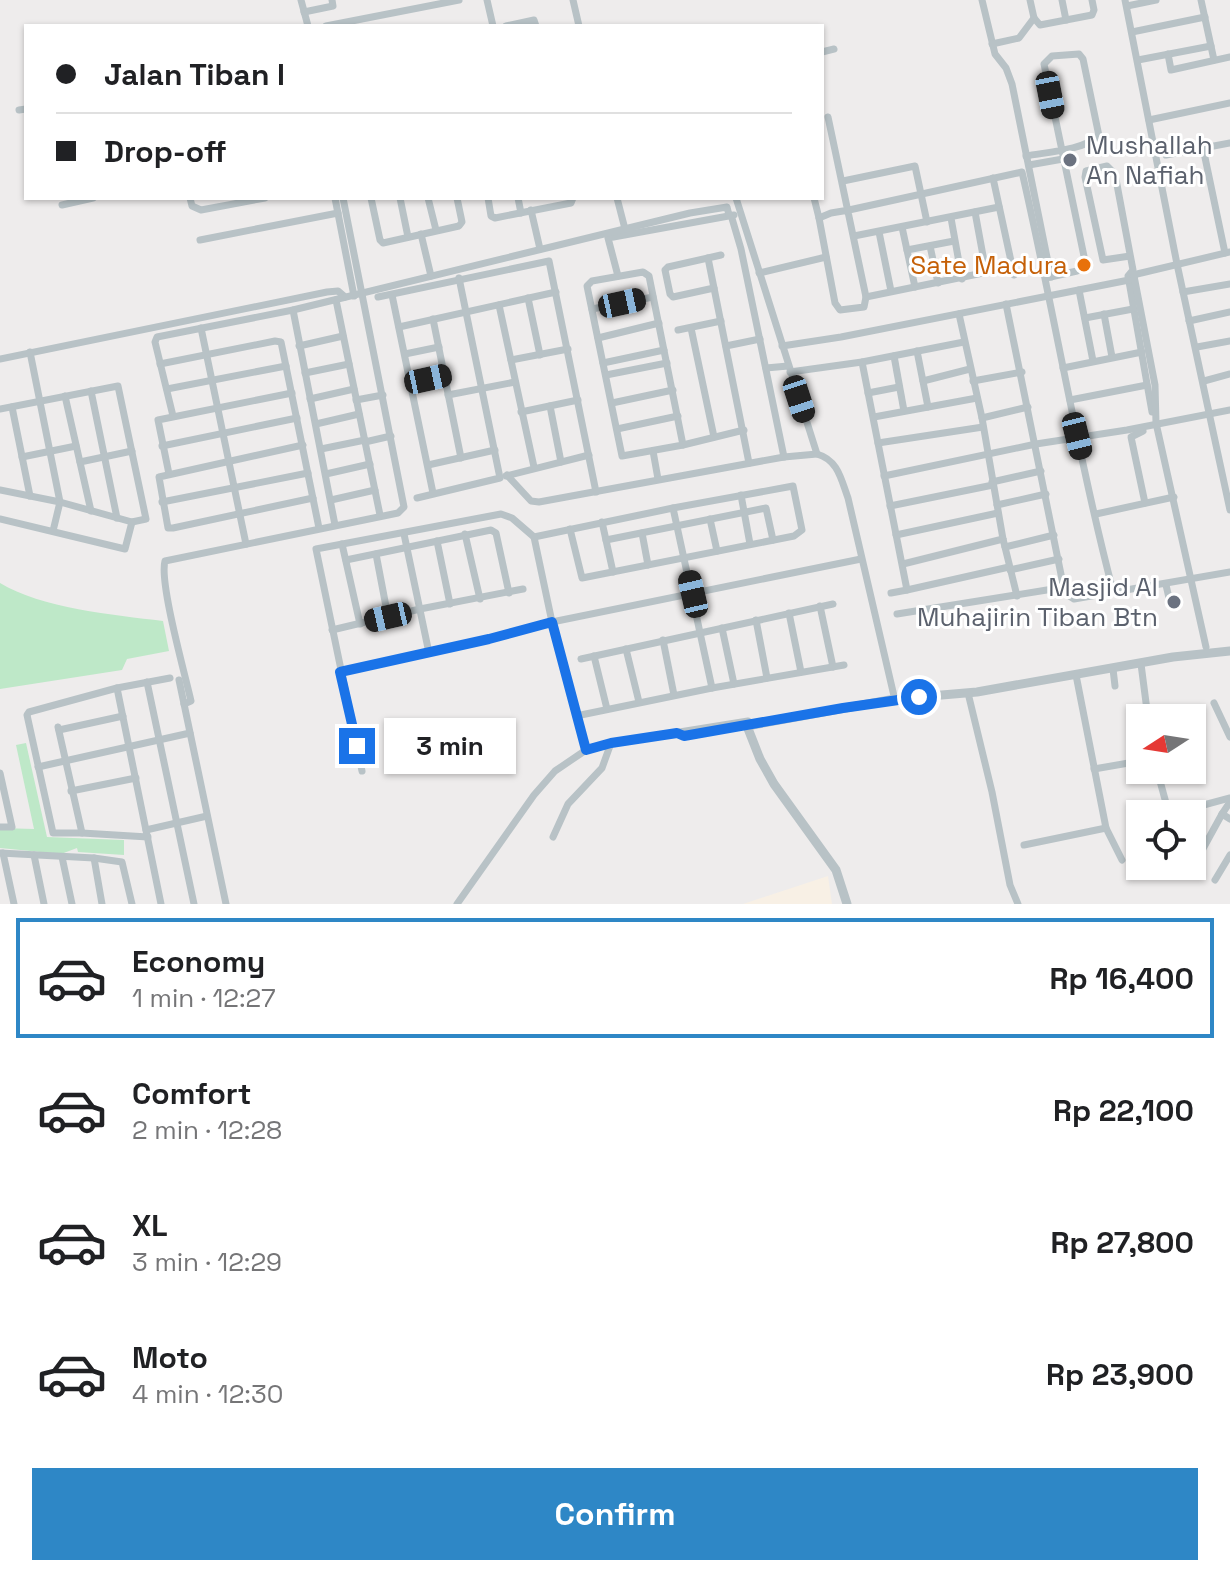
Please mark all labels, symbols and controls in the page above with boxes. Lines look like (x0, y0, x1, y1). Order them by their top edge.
text: Jalan Tiban I (104, 55, 285, 94)
car (1034, 69, 1066, 121)
place label: Mushallah An Nafiah (1086, 128, 1213, 192)
text: Drop-off (104, 132, 227, 171)
marker: Mushallah An Nafiah (1061, 151, 1079, 169)
place label: Sate Madura (910, 248, 1068, 282)
marker: Sate Madura (1075, 256, 1093, 274)
car (596, 286, 648, 320)
car (402, 362, 454, 396)
car (780, 372, 818, 426)
car (1060, 410, 1094, 462)
car (676, 568, 710, 620)
place label: Masjid Al Muhajirin Tiban Btn (917, 570, 1158, 634)
marker: Masjid Al Muhajirin Tiban Btn (1165, 593, 1183, 611)
car (362, 600, 414, 634)
route start (901, 679, 937, 715)
north arrow (1126, 704, 1206, 784)
map controls (1126, 704, 1206, 880)
callout: 3 min (385, 718, 517, 774)
route end (339, 728, 375, 764)
text: 3 min (416, 729, 484, 763)
button: locate (1126, 800, 1206, 880)
icon: car (36, 942, 108, 1014)
text: Economy (132, 942, 265, 981)
text: Rp 16,400 (1049, 959, 1194, 998)
text: 1 min · 12:27 (132, 981, 276, 1015)
icon: car (36, 1074, 108, 1146)
text: Comfort (132, 1074, 251, 1113)
text: Rp 22,100 (1053, 1091, 1194, 1130)
text: 2 min · 12:28 (132, 1113, 282, 1147)
icon: car (36, 1206, 108, 1278)
text: XL (132, 1206, 168, 1245)
text: Rp 27,800 (1050, 1223, 1194, 1262)
text: 3 min · 12:29 (132, 1245, 282, 1279)
icon: car (36, 1338, 108, 1410)
text: Moto (132, 1338, 208, 1377)
text: Rp 23,900 (1046, 1355, 1194, 1394)
text: 4 min · 12:30 (132, 1377, 283, 1411)
button: Confirm (32, 1468, 1198, 1560)

